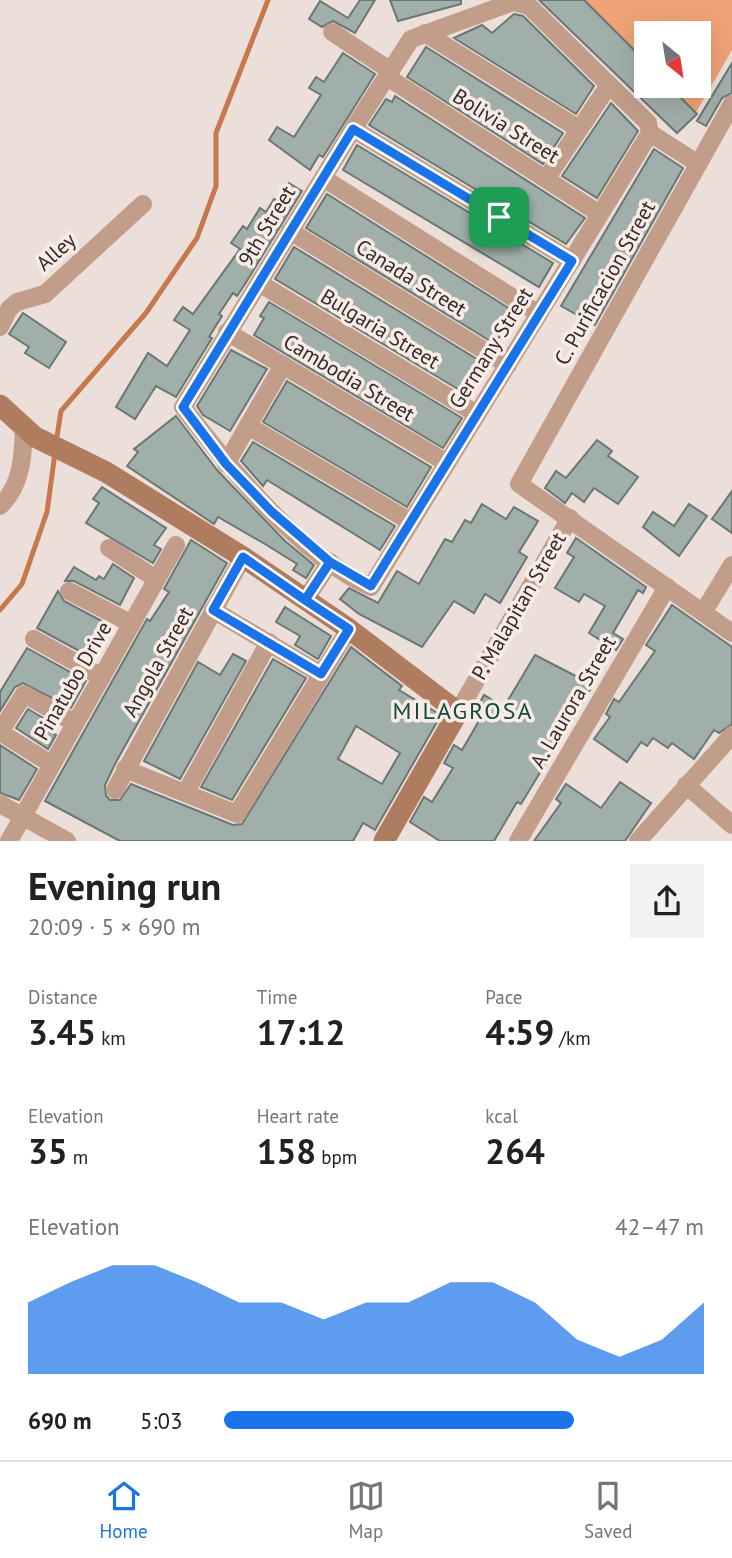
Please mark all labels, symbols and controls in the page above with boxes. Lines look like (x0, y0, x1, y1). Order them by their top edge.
north arrow (634, 21, 710, 98)
map controls (634, 21, 711, 98)
street label: Bolivia Street (448, 82, 565, 169)
street label: 9th Street (232, 181, 301, 271)
pin (469, 187, 529, 247)
street label: C. Purificacion Street (548, 196, 661, 370)
icon: arrive (480, 198, 518, 236)
street label: Alley (30, 227, 81, 277)
street label: Canada Street (351, 233, 471, 322)
street label: Germany Street (443, 282, 539, 413)
street label: Bulgaria Street (316, 283, 445, 375)
street label: Cambodia Street (279, 328, 420, 427)
street label: P. Malapitan Street (465, 527, 572, 685)
street label: Angola Street (116, 602, 199, 722)
street label: Pinatubo Drive (28, 616, 118, 745)
street label: A. Laurora Street (524, 631, 621, 773)
district label: MILAGROSA (392, 695, 534, 726)
text: Evening run (28, 861, 221, 910)
button: share (630, 864, 704, 938)
text: 20:09 · 5 × 690 m (28, 912, 200, 941)
text: Distance (28, 985, 98, 1009)
text: Time (257, 985, 297, 1009)
text: Pace (485, 985, 523, 1009)
text: 3.45 (28, 1009, 96, 1055)
text: 17:12 (257, 1009, 345, 1055)
text: 4:59 (485, 1009, 554, 1055)
text: km (96, 1026, 126, 1050)
text: /km (554, 1026, 591, 1050)
text: Elevation (28, 1104, 104, 1128)
text: Heart rate (257, 1104, 339, 1128)
text: kcal (485, 1104, 518, 1128)
text: 35 (28, 1128, 68, 1174)
text: 158 (257, 1128, 316, 1174)
text: 264 (485, 1128, 545, 1174)
text: m (68, 1145, 88, 1169)
text: bpm (316, 1145, 357, 1169)
text: Elevation (28, 1212, 120, 1241)
text: 42–47 m (615, 1212, 704, 1241)
text: 690 m (28, 1406, 91, 1435)
text: 5:03 (140, 1406, 183, 1435)
tab: Home (100, 1477, 148, 1543)
tab: Map (347, 1477, 385, 1543)
tab: Saved (584, 1477, 632, 1543)

